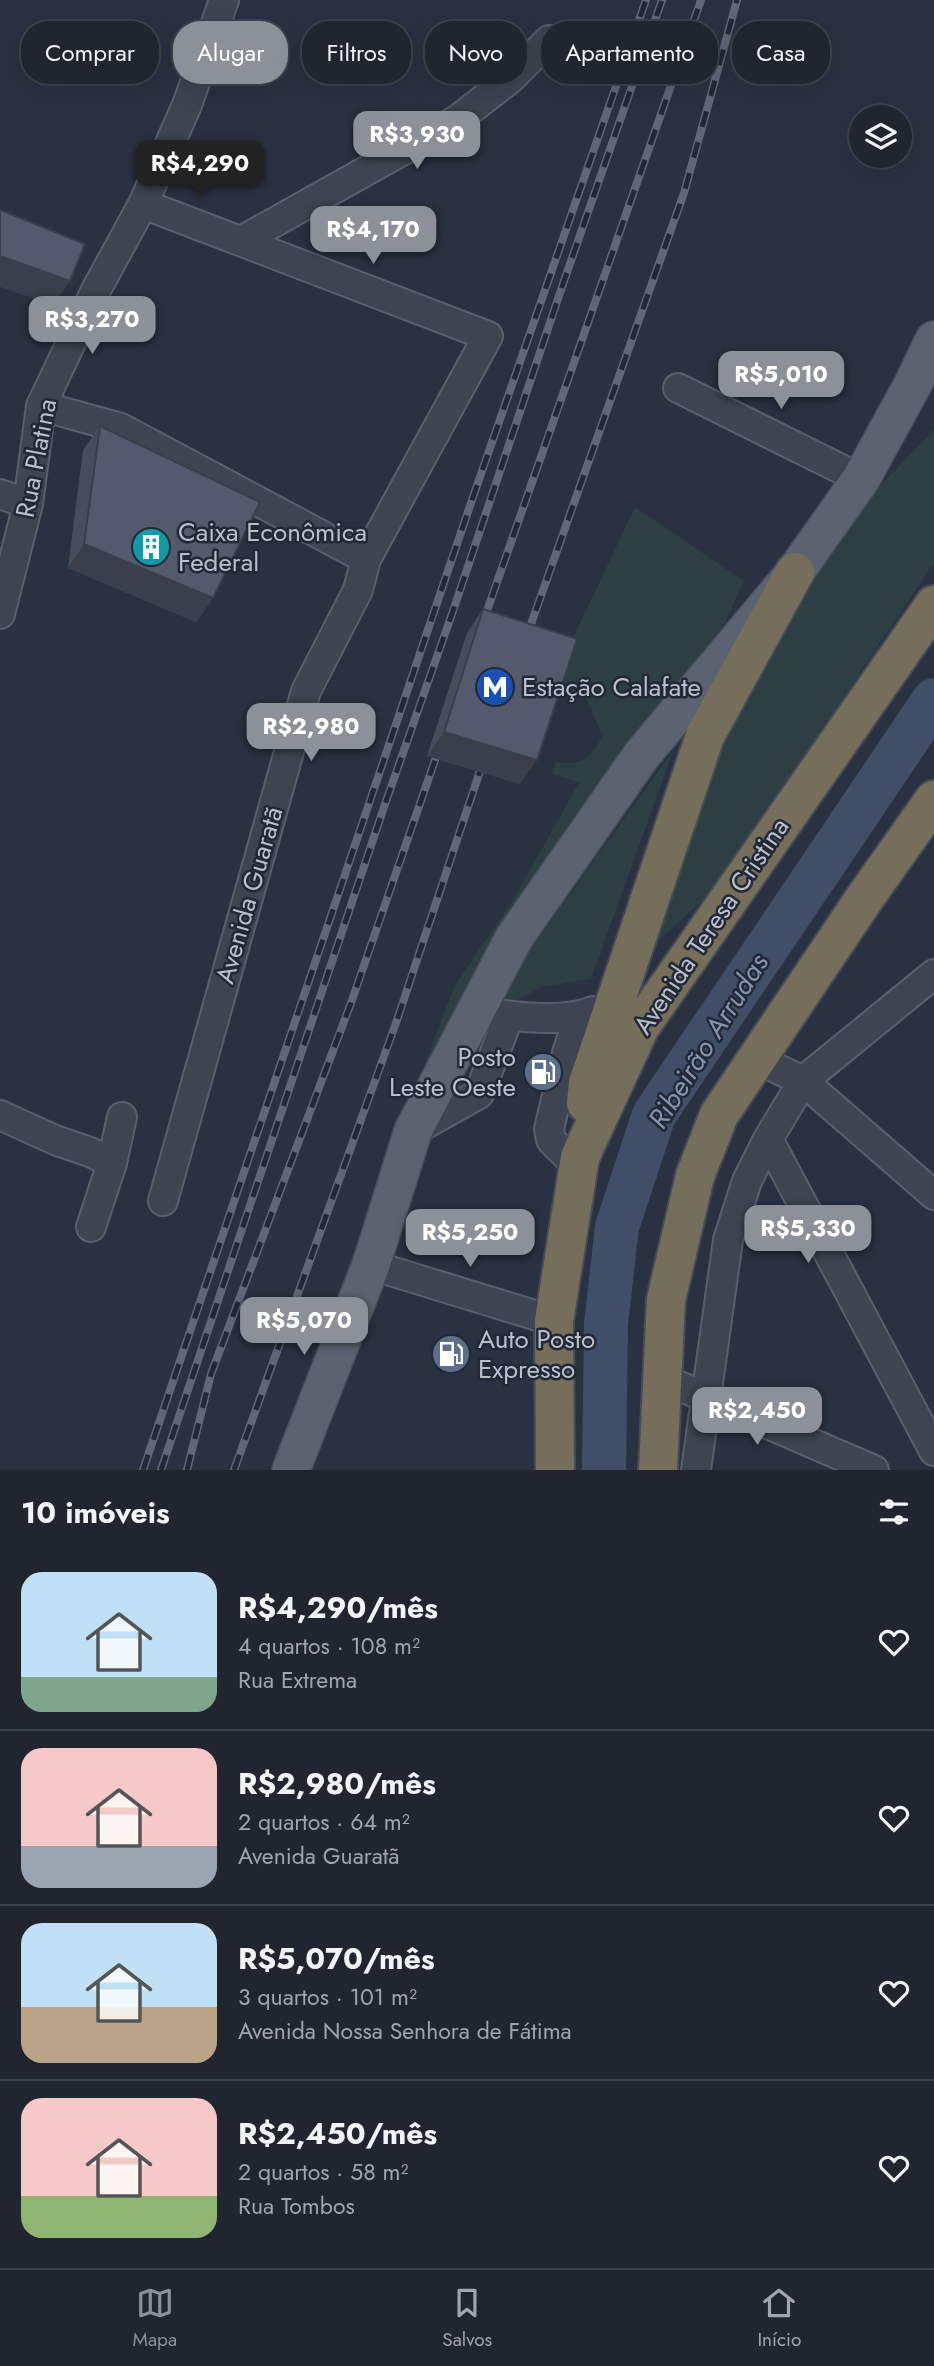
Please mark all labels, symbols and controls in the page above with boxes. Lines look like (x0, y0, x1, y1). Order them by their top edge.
chip: Comprar (21, 21, 159, 84)
chip: Alugar (173, 21, 288, 84)
chip: Filtros (302, 21, 411, 84)
chip: Novo (425, 21, 527, 84)
chip: Apartamento (541, 21, 718, 84)
chip: Casa (732, 21, 830, 84)
map controls (849, 105, 912, 168)
button: layers (849, 105, 912, 168)
pin: R$3,930 (352, 111, 482, 171)
text: R$3,930 (369, 117, 465, 151)
pin: R$4,290 (135, 140, 265, 200)
text: R$4,290 (151, 146, 249, 180)
pin: R$4,170 (308, 206, 438, 266)
text: R$4,170 (326, 212, 420, 246)
pin: R$3,270 (27, 296, 157, 356)
text: R$3,270 (45, 302, 139, 336)
pin: R$5,010 (716, 352, 846, 411)
text: R$5,010 (734, 357, 828, 391)
street label: Rua Platina (6, 395, 66, 521)
place label: Caixa Econômica Federal (178, 513, 367, 581)
building icon: Caixa Econômica Federal (130, 526, 172, 568)
metro station icon: Estação Calafate (474, 666, 516, 708)
place label: Estação Calafate (522, 668, 701, 706)
pin: R$2,980 (246, 704, 376, 763)
text: R$2,980 (263, 709, 359, 743)
street label: Avenida Guaratã (206, 802, 292, 988)
street label: Avenida Teresa Cristina (624, 810, 798, 1042)
water label: Ribeirão Arrudas (638, 945, 779, 1137)
place label: Posto Leste Oeste (389, 1038, 516, 1106)
fuel station icon: Posto Leste Oeste (522, 1051, 564, 1093)
pin: R$5,330 (743, 1206, 873, 1265)
pin: R$5,250 (405, 1210, 535, 1269)
text: R$5,330 (760, 1211, 856, 1245)
text: R$5,250 (422, 1215, 518, 1249)
pin: R$5,070 (239, 1298, 369, 1357)
text: R$5,070 (256, 1303, 352, 1337)
place label: Auto Posto Expresso (478, 1320, 595, 1388)
fuel station icon: Auto Posto Expresso (430, 1333, 472, 1375)
pin: R$2,450 (692, 1388, 822, 1447)
text: R$2,450 (708, 1393, 806, 1427)
text: 10 imóveis (21, 1491, 170, 1534)
icon: filters (875, 1493, 913, 1531)
text: R$4,290/mês (238, 1586, 438, 1629)
icon: home (77, 1600, 161, 1684)
icon: heart (875, 1623, 913, 1661)
text: 4 quartos · 108 m² (238, 1629, 420, 1663)
text: Rua Extrema (238, 1663, 357, 1697)
text: R$2,980/mês (238, 1762, 436, 1805)
icon: home (77, 1776, 161, 1860)
icon: heart (875, 1799, 913, 1837)
text: 2 quartos · 64 m² (238, 1805, 410, 1839)
text: Avenida Guaratã (238, 1839, 399, 1873)
text: R$5,070/mês (238, 1937, 435, 1980)
icon: home (77, 1951, 161, 2035)
icon: heart (875, 1974, 913, 2012)
text: 3 quartos · 101 m² (238, 1980, 417, 2014)
text: Avenida Nossa Senhora de Fátima (238, 2014, 572, 2048)
text: R$2,450/mês (238, 2112, 437, 2155)
icon: home (77, 2126, 161, 2210)
icon: heart (875, 2149, 913, 2187)
text: 2 quartos · 58 m² (238, 2155, 409, 2189)
text: Rua Tombos (238, 2189, 355, 2223)
tab: Mapa (133, 2284, 177, 2353)
tab: Salvos (442, 2284, 492, 2353)
tab: Início (757, 2284, 801, 2353)

